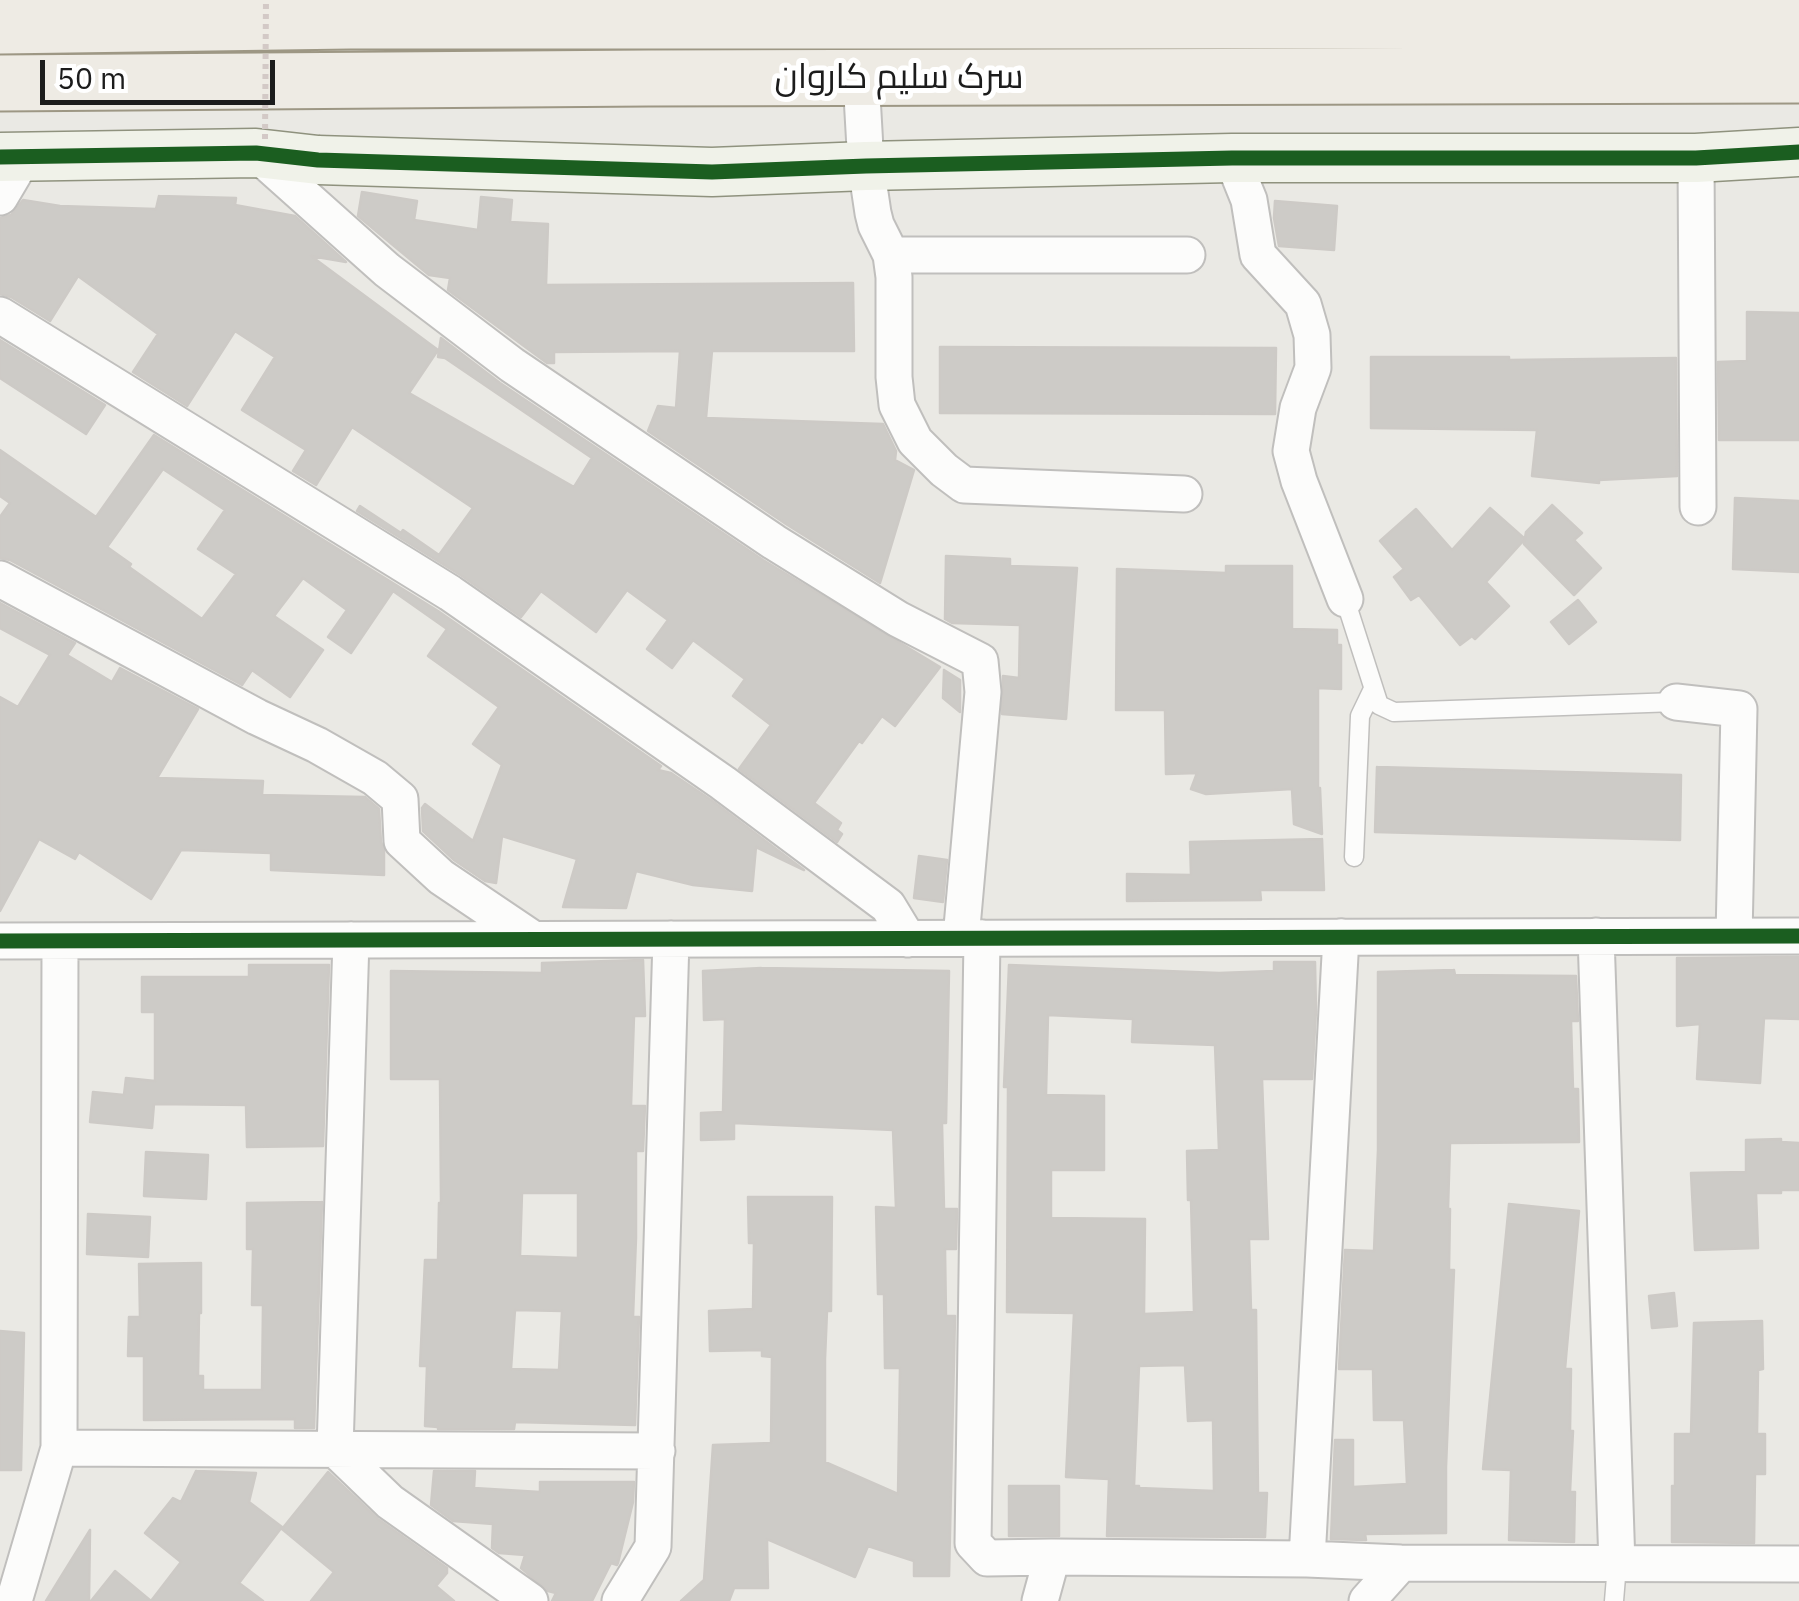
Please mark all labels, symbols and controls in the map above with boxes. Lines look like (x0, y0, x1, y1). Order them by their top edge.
scale bar (45, 40, 280, 102)
street label: سرک سلیم کاروان (774, 57, 1024, 99)
text: 50 m (57, 58, 126, 97)

